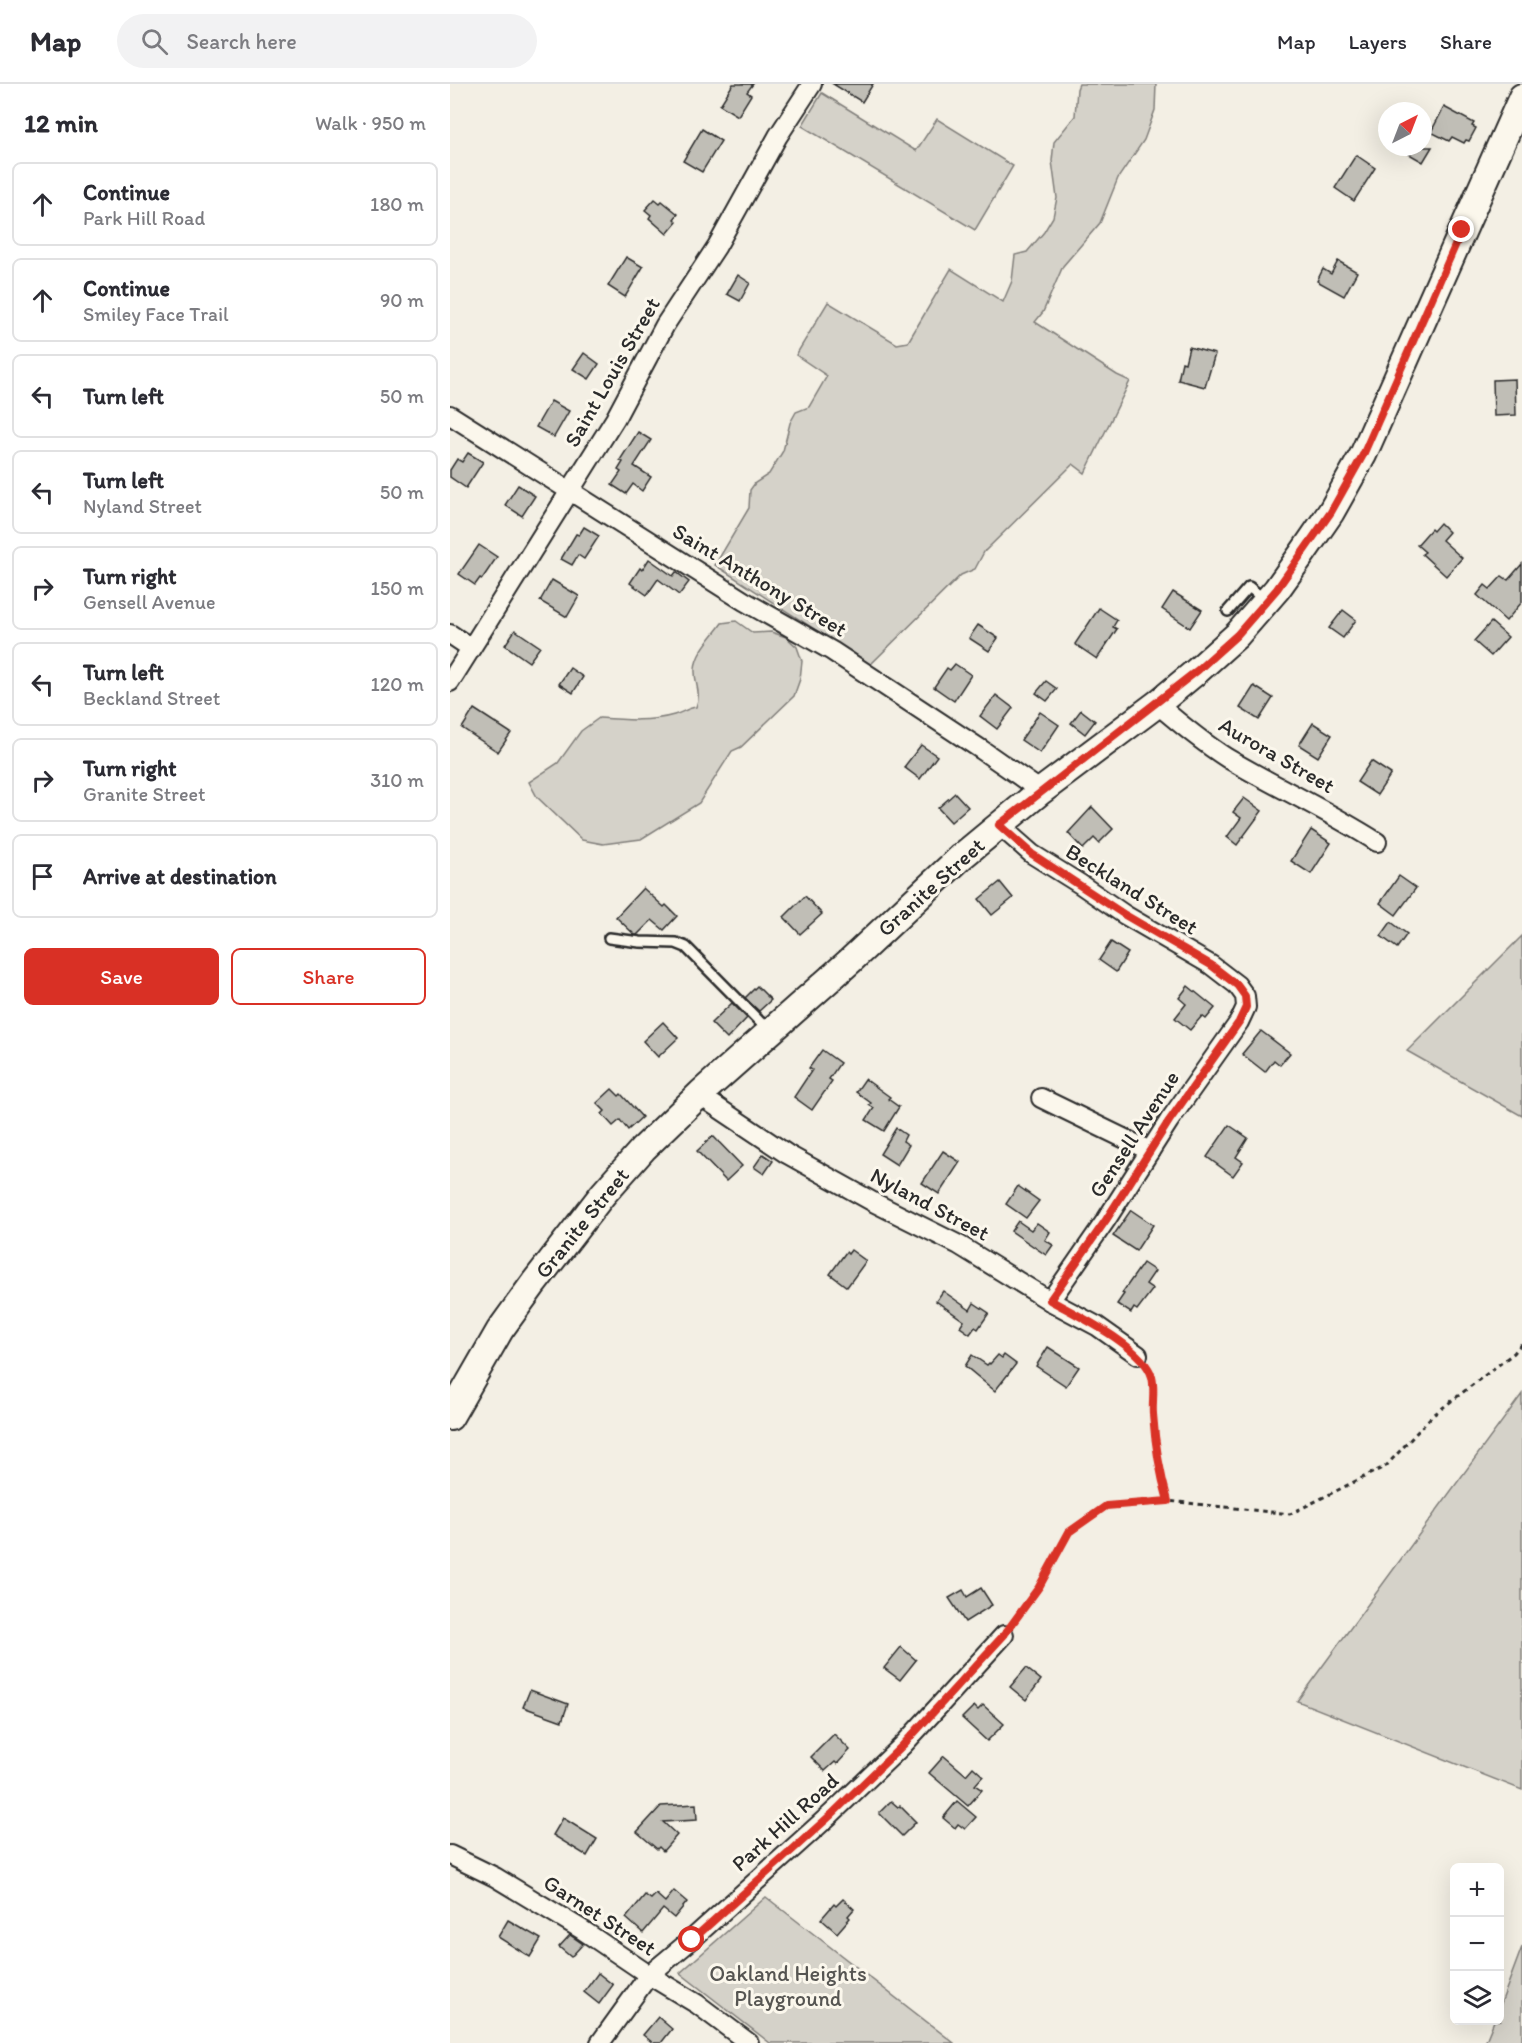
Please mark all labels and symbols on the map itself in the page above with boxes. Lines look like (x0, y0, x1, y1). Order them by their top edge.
north arrow (1378, 102, 1432, 156)
route end (1448, 216, 1474, 242)
street label: Saint Louis Street (558, 292, 666, 452)
street label: Saint Anthony Street (668, 517, 852, 643)
street label: Aurora Street (1214, 711, 1340, 799)
street label: Granite Street (872, 832, 990, 942)
street label: Beckland Street (1061, 838, 1203, 940)
street label: Gensell Avenue (1083, 1066, 1185, 1202)
street label: Nyland Street (866, 1161, 994, 1247)
street label: Granite Street (529, 1162, 635, 1284)
street label: Park Hill Road (726, 1767, 844, 1877)
street label: Garnet Street (539, 1869, 661, 1961)
route start (678, 1926, 704, 1952)
park label: Oakland Heights Playground (709, 1960, 867, 2012)

